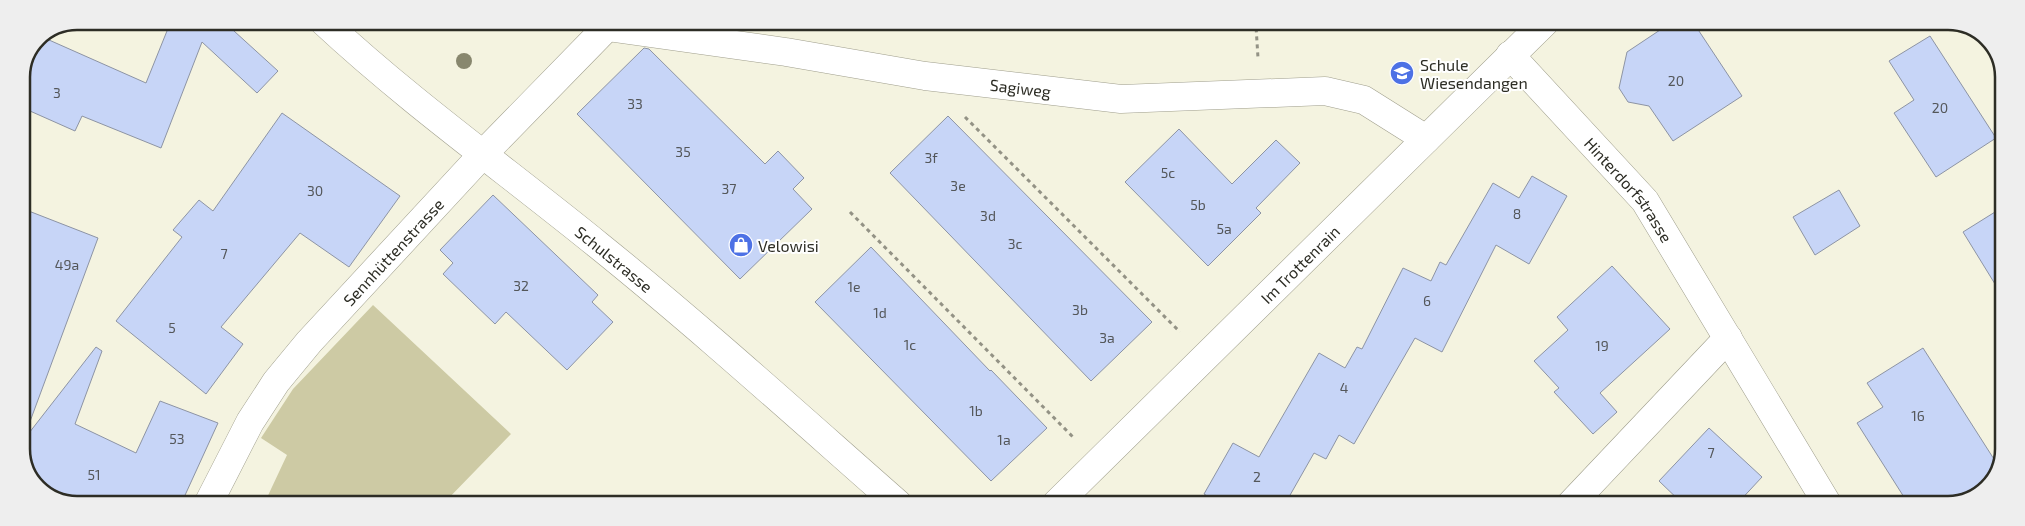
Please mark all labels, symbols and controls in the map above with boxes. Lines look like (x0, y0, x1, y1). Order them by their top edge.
place label: Schule Wiesendangen (1420, 55, 1528, 92)
school or university icon: Schule Wiesendangen (1389, 60, 1415, 86)
house number: 20 (1668, 72, 1684, 89)
street label: Sagiweg (989, 74, 1052, 100)
house number: 3 (53, 84, 61, 101)
house number: 33 (627, 95, 643, 112)
house number: 20 (1932, 99, 1948, 116)
street label: Hinterdorfstrasse (1581, 133, 1677, 245)
house number: 35 (675, 143, 691, 160)
house number: 3f (924, 149, 938, 166)
house number: 5c (1161, 164, 1175, 181)
house number: 3e (950, 177, 966, 194)
house number: 37 (722, 180, 736, 197)
house number: 30 (307, 182, 323, 199)
street label: Sennhüttenstrasse (339, 194, 447, 309)
house number: 5b (1190, 196, 1206, 213)
house number: 8 (1513, 205, 1521, 222)
house number: 3d (980, 207, 996, 224)
house number: 5a (1216, 220, 1232, 237)
street label: Schulstrasse (572, 221, 657, 296)
street label: Im Trottenrain (1256, 221, 1343, 307)
shop icon: Velowisi (728, 232, 754, 258)
house number: 3c (1008, 235, 1022, 252)
place label: Velowisi (758, 236, 819, 255)
house number: 7 (220, 245, 228, 262)
house number: 49a (55, 256, 79, 273)
house number: 32 (513, 277, 529, 294)
house number: 1e (847, 278, 861, 295)
house number: 6 (1423, 292, 1431, 309)
house number: 3b (1072, 301, 1088, 318)
house number: 1d (873, 304, 887, 321)
house number: 5 (168, 319, 176, 336)
house number: 3a (1099, 329, 1115, 346)
house number: 1c (904, 336, 916, 353)
house number: 19 (1595, 337, 1609, 354)
house number: 4 (1340, 379, 1348, 396)
house number: 1b (969, 402, 983, 419)
house number: 16 (1911, 407, 1925, 424)
house number: 53 (169, 430, 185, 447)
house number: 1a (997, 431, 1011, 448)
house number: 7 (1707, 444, 1715, 461)
house number: 51 (87, 466, 101, 483)
house number: 2 (1253, 468, 1261, 485)

